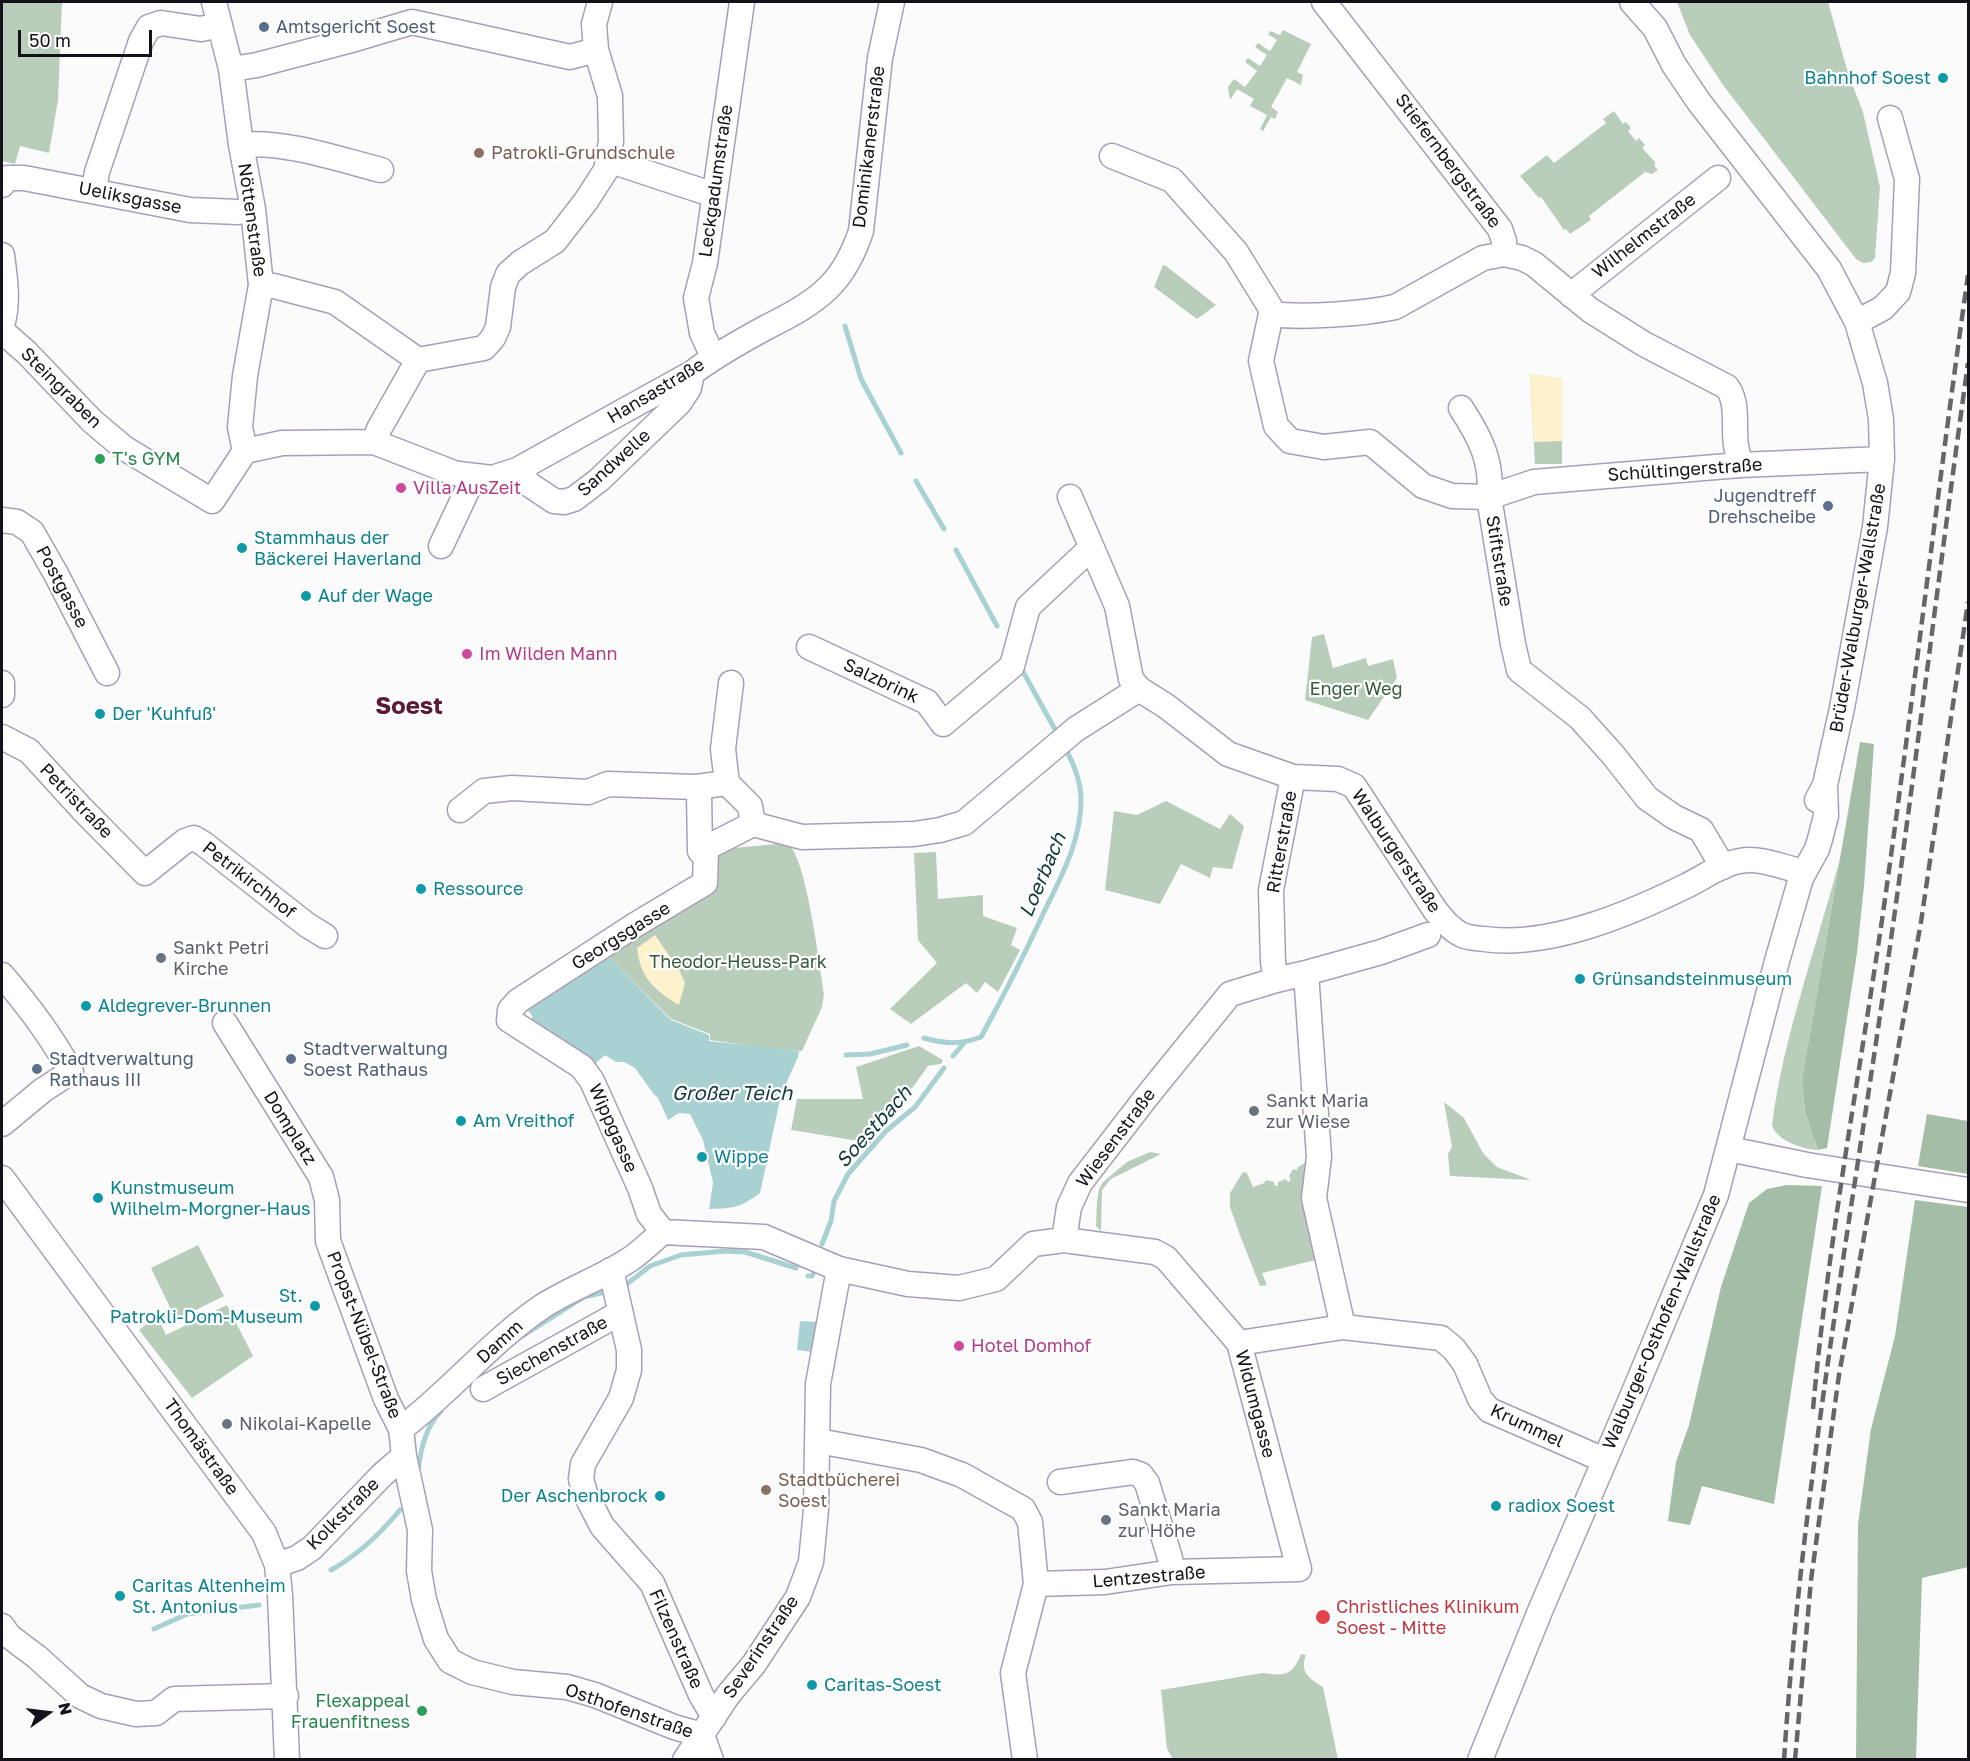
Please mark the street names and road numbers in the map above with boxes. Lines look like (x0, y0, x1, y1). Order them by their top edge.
street label: Dominikanerstraße (848, 65, 890, 229)
street label: Stiefernbergstraße (1391, 90, 1505, 232)
street label: Leckgadumstraße (695, 103, 737, 259)
street label: Nöttenstraße (233, 162, 271, 278)
street label: Ueliksgasse (77, 177, 183, 219)
street label: Wilhelmstraße (1588, 189, 1700, 283)
street label: Steingraben (16, 343, 106, 433)
street label: Hansastraße (604, 354, 708, 428)
street label: Sandwelle (573, 425, 655, 501)
street label: Schültingerstraße (1607, 454, 1763, 486)
street label: Brüder-Walburger-Wallstraße (1825, 482, 1891, 734)
street label: Stiftstraße (1481, 514, 1517, 608)
street label: Postgasse (31, 542, 93, 632)
street label: Salzbrink (840, 654, 922, 708)
street label: Petristraße (35, 759, 117, 843)
street label: Walburgerstraße (1347, 785, 1445, 917)
street label: Ritterstraße (1262, 789, 1302, 895)
street label: Petrikirchhof (198, 837, 300, 923)
street label: Georgsgasse (568, 897, 674, 975)
street label: Wippgasse (584, 1080, 642, 1176)
street label: Wiesenstraße (1072, 1084, 1160, 1192)
street label: Domplatz (259, 1087, 321, 1169)
street label: Walburger-Osthofen-Wallstraße (1598, 1191, 1726, 1453)
street label: Propst-Nübel-Straße (322, 1248, 406, 1422)
street label: Siechenstraße (493, 1312, 611, 1390)
street label: Damm (472, 1316, 528, 1368)
street label: Widumgasse (1230, 1348, 1280, 1460)
street label: Thomästraße (159, 1395, 243, 1499)
street label: Krummel (1487, 1400, 1567, 1452)
street label: Kolkstraße (302, 1473, 384, 1555)
street label: Lentzestraße (1092, 1561, 1206, 1593)
street label: Filzenstraße (644, 1586, 708, 1692)
street label: Severinstraße (719, 1592, 803, 1702)
street label: Osthofenstraße (562, 1679, 696, 1743)

